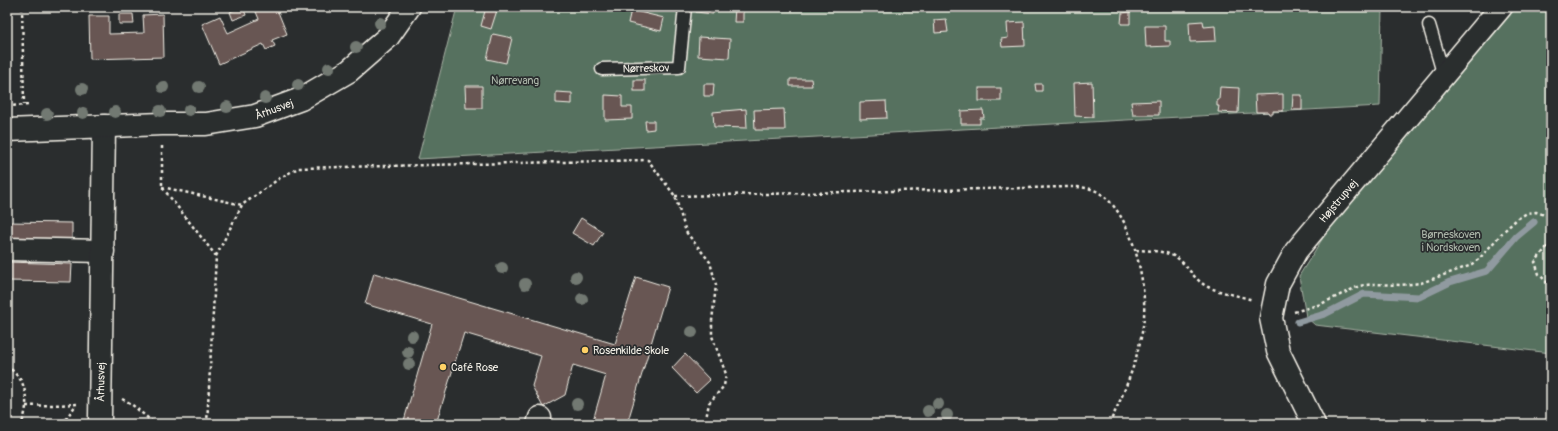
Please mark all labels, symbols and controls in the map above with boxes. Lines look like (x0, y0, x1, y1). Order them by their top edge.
street label: Nørreskov (622, 61, 670, 75)
park label: Nørrevang (491, 74, 539, 87)
street label: Århusvej (253, 96, 295, 122)
street label: Højstrupvej (1317, 177, 1360, 225)
park label: Børneskoven i Nordskoven (1421, 228, 1481, 254)
place label: Rosenkilde Skole (593, 344, 670, 357)
marker: Rosenkilde Skole (580, 345, 590, 355)
place label: Café Rose (451, 361, 499, 374)
street label: Århusvej (93, 362, 108, 402)
marker: Café Rose (438, 362, 448, 372)

